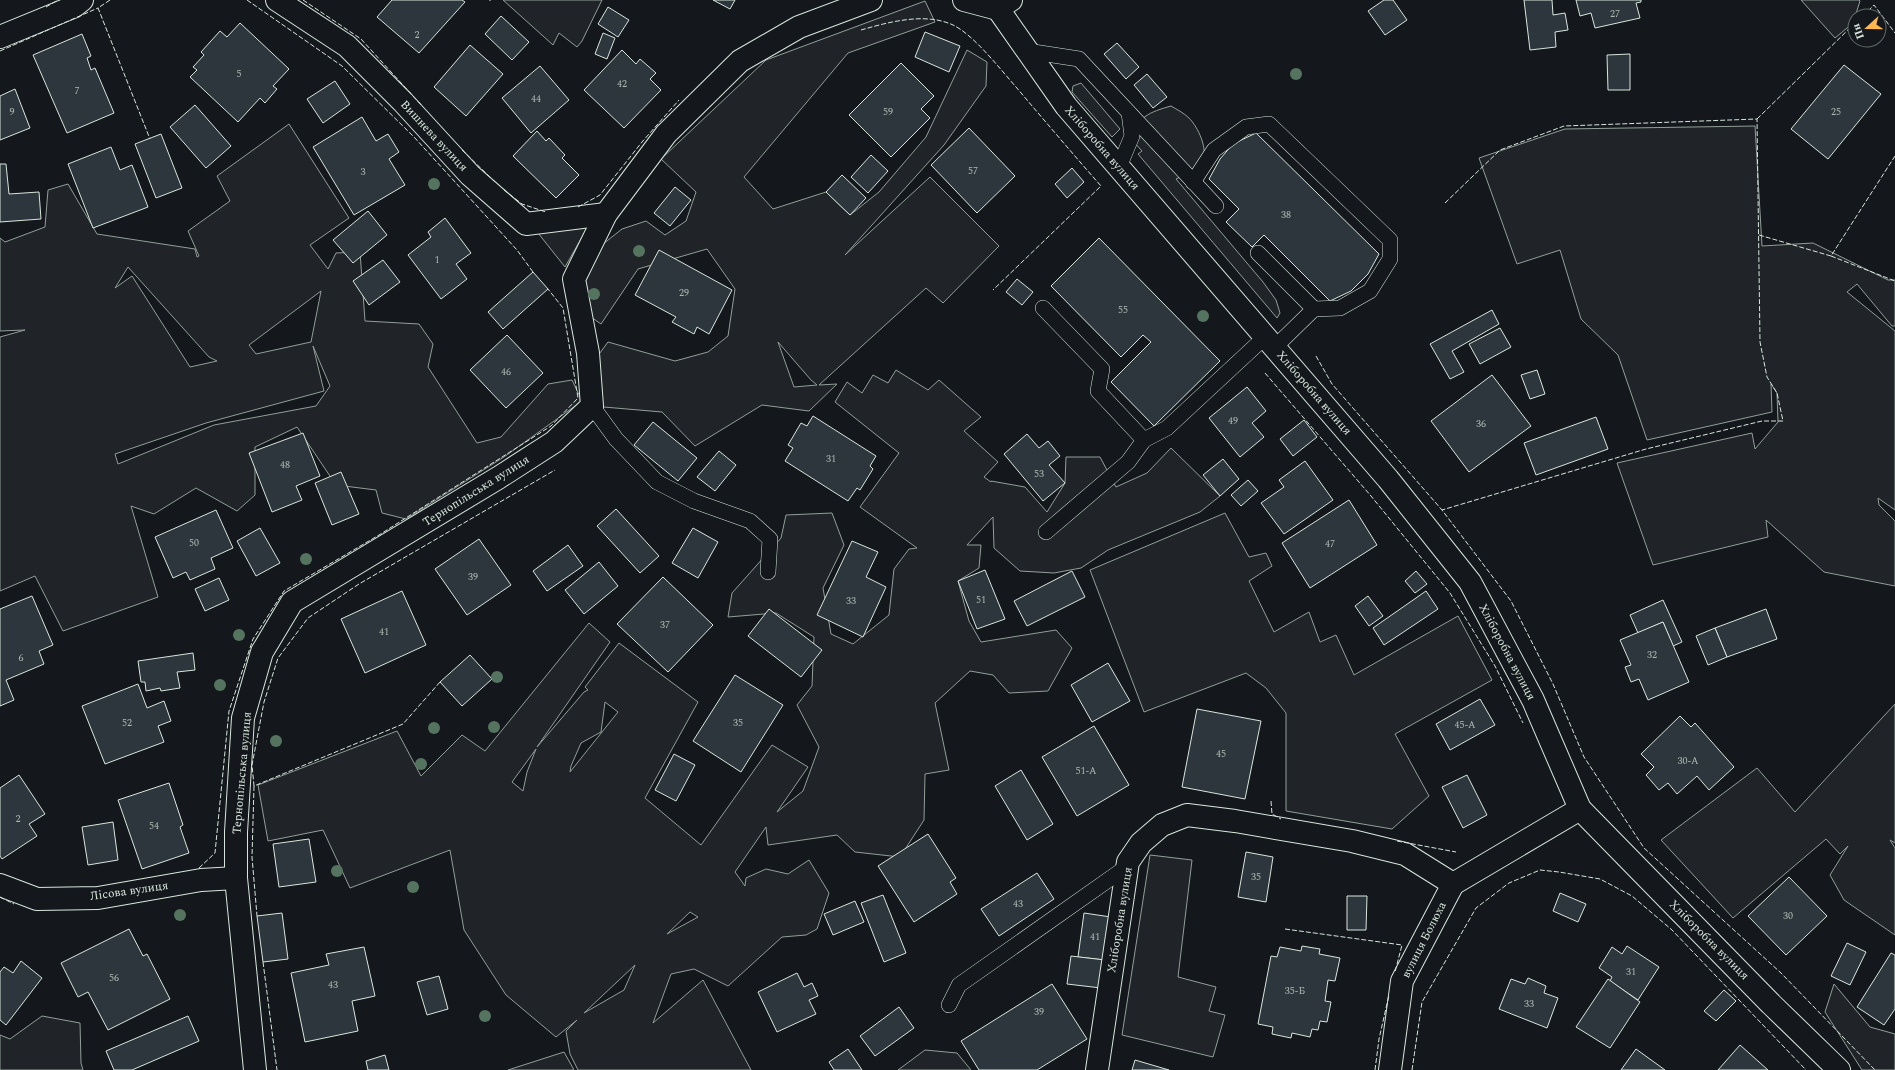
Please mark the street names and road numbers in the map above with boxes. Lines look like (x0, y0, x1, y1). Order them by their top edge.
street label: Вишнева вулиця (396, 96, 472, 176)
street label: Хліборобна вулиця (1060, 101, 1144, 195)
street label: Хліборобна вулиця (1272, 346, 1356, 440)
street label: Тернопільська вулиця (419, 450, 533, 532)
street label: Хліборобна вулиця (1474, 600, 1540, 704)
street label: Тернопільська вулиця (227, 711, 257, 835)
street label: Хліборобна вулиця (1102, 866, 1138, 974)
street label: Лісова вулиця (89, 876, 169, 906)
street label: Хліборобна вулиця (1664, 895, 1754, 985)
street label: вулиця Болюха (1397, 898, 1452, 982)

